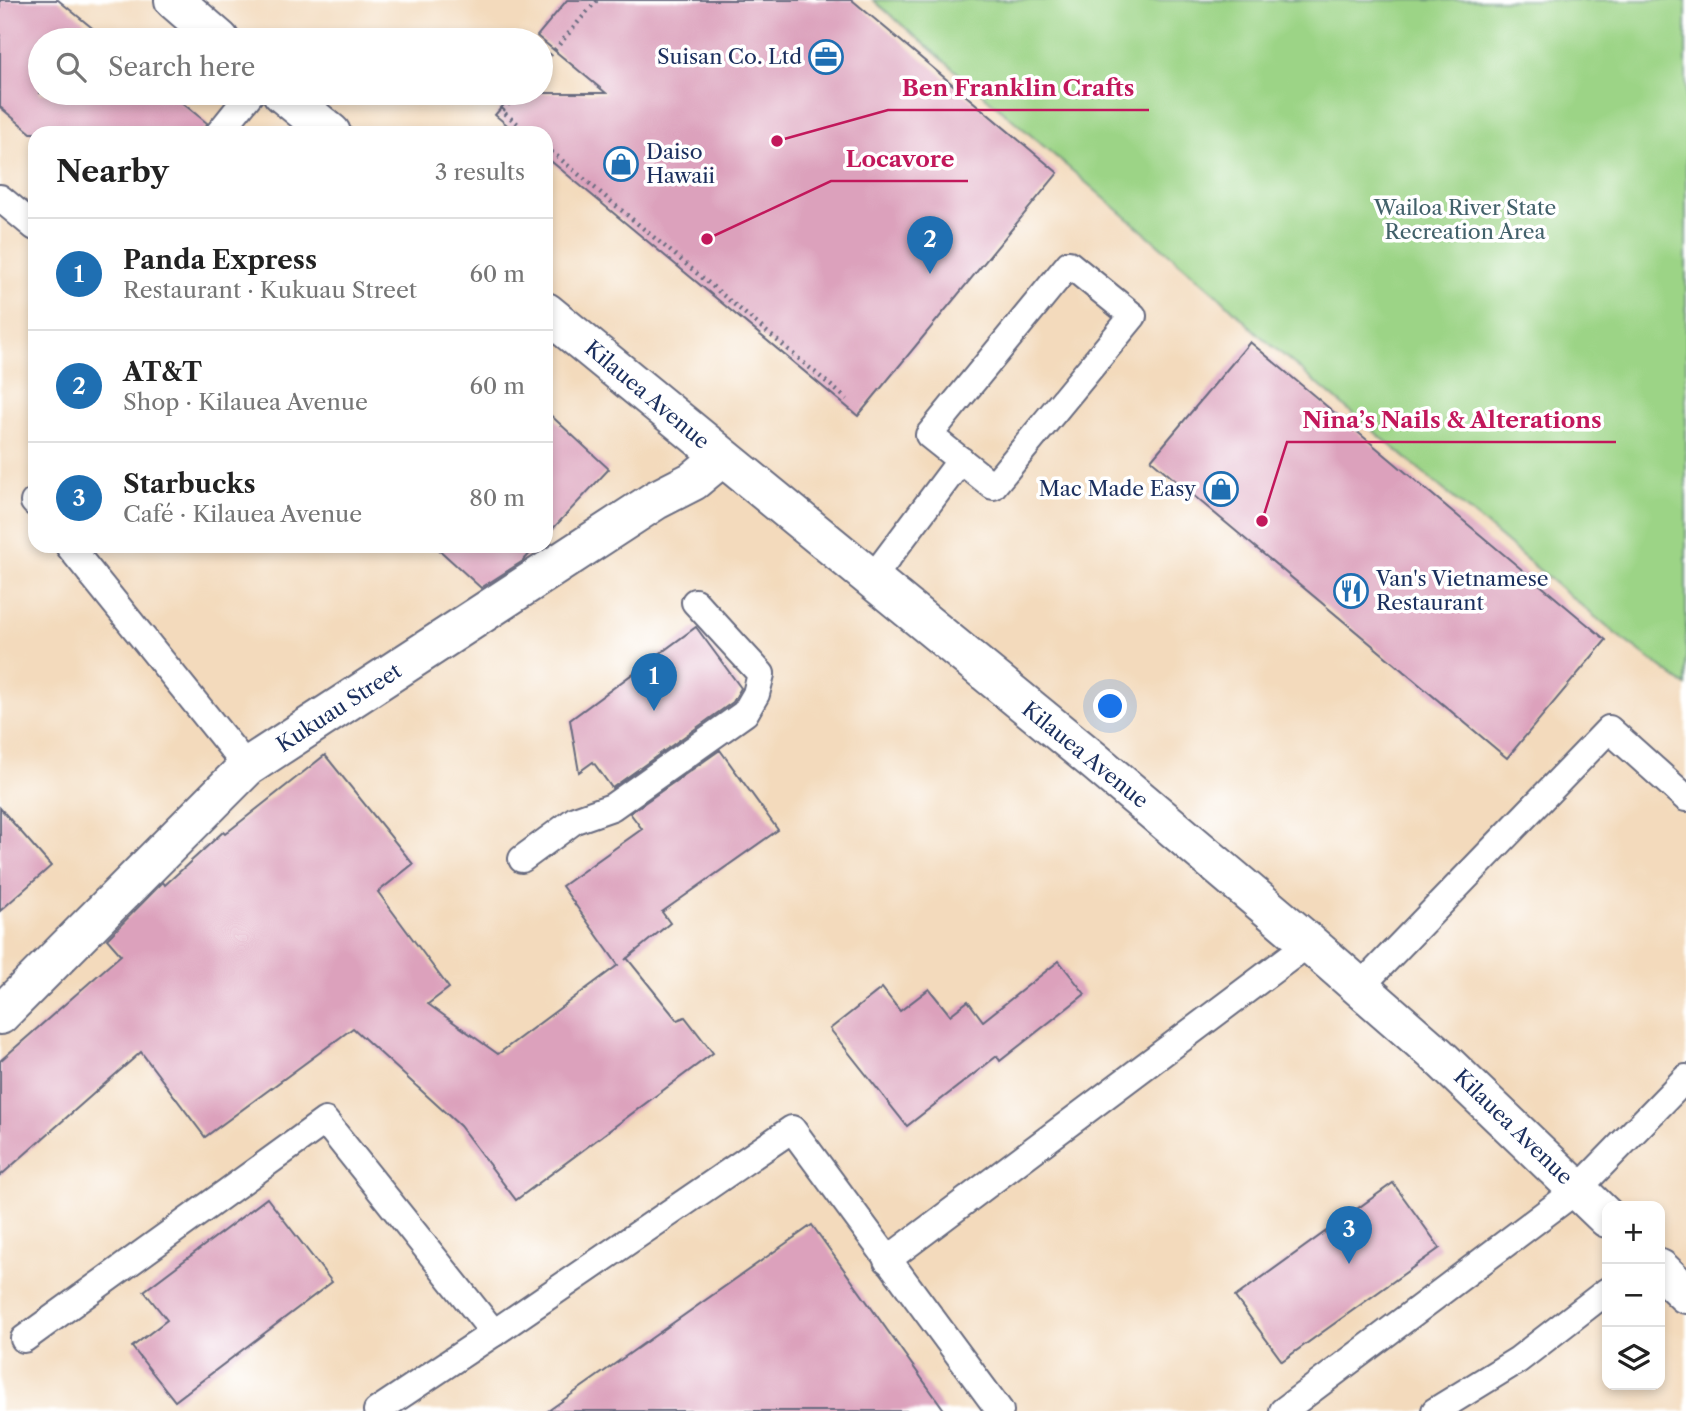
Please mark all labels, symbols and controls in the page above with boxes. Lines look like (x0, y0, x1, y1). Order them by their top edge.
search box (28, 28, 553, 105)
office icon: Suisan Co. Ltd (807, 38, 845, 76)
place label: Suisan Co. Ltd (657, 44, 802, 69)
icon: search (52, 48, 90, 86)
text: Search here (108, 51, 255, 83)
callout: Ben Franklin Crafts (888, 66, 1149, 110)
text: Ben Franklin Crafts (902, 74, 1134, 102)
callout: Locavore (831, 137, 968, 181)
place label: Daiso Hawaii (646, 139, 715, 188)
shop icon: Daiso Hawaii (602, 145, 640, 183)
text: Locavore (846, 145, 955, 173)
text: Nearby (56, 153, 169, 190)
text: 3 results (435, 158, 525, 186)
park label: Wailoa River State Recreation Area (1373, 195, 1556, 244)
pin: 2 (907, 216, 953, 274)
text: Panda Express (123, 244, 317, 276)
text: 1 (74, 260, 84, 288)
text: 60 m (469, 260, 525, 288)
text: Restaurant · Kukuau Street (123, 276, 417, 304)
street label: Kilauea Avenue (580, 335, 715, 454)
text: AT&T (123, 356, 202, 388)
text: 2 (72, 372, 86, 400)
text: 60 m (469, 372, 525, 400)
text: Shop · Kilauea Avenue (123, 388, 368, 416)
callout: Nina’s Nails & Alterations (1287, 398, 1616, 442)
text: Nina’s Nails & Alterations (1302, 406, 1602, 434)
text: Starbucks (123, 468, 256, 500)
shop icon: Mac Made Easy (1202, 470, 1240, 508)
place label: Mac Made Easy (1039, 476, 1196, 501)
text: 3 (73, 484, 86, 512)
text: 80 m (469, 484, 525, 512)
text: Café · Kilauea Avenue (123, 500, 362, 528)
place label: Van's Vietnamese Restaurant (1375, 566, 1549, 615)
restaurant icon: Van's Vietnamese Restaurant (1332, 572, 1370, 610)
pin: 1 (631, 653, 677, 711)
street label: Kukuau Street (272, 658, 406, 757)
your location (1093, 689, 1127, 723)
street label: Kilauea Avenue (1017, 696, 1153, 813)
street label: Kilauea Avenue (1449, 1064, 1578, 1189)
map controls (1602, 1201, 1665, 1390)
button: + (1602, 1201, 1665, 1264)
pin: 3 (1326, 1206, 1372, 1264)
button: − (1602, 1264, 1665, 1327)
button: layers (1602, 1327, 1665, 1390)

